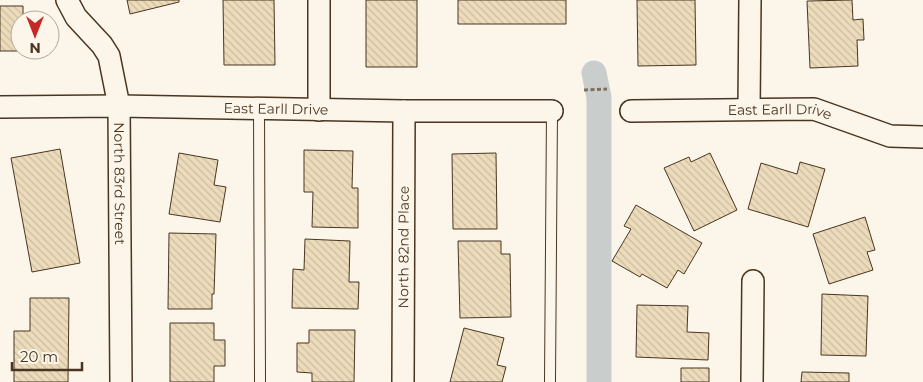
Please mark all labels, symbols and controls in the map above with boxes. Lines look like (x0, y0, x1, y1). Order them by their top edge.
north arrow (10, 10, 60, 60)
text: N (29, 39, 41, 57)
street label: East Earll Drive (223, 99, 328, 119)
street label: East Earll Drive (728, 100, 834, 124)
street label: North 83rd Street (110, 122, 129, 245)
street label: North 82nd Place (394, 186, 413, 308)
scale bar (12, 340, 82, 372)
text: 20 m (20, 347, 58, 366)

